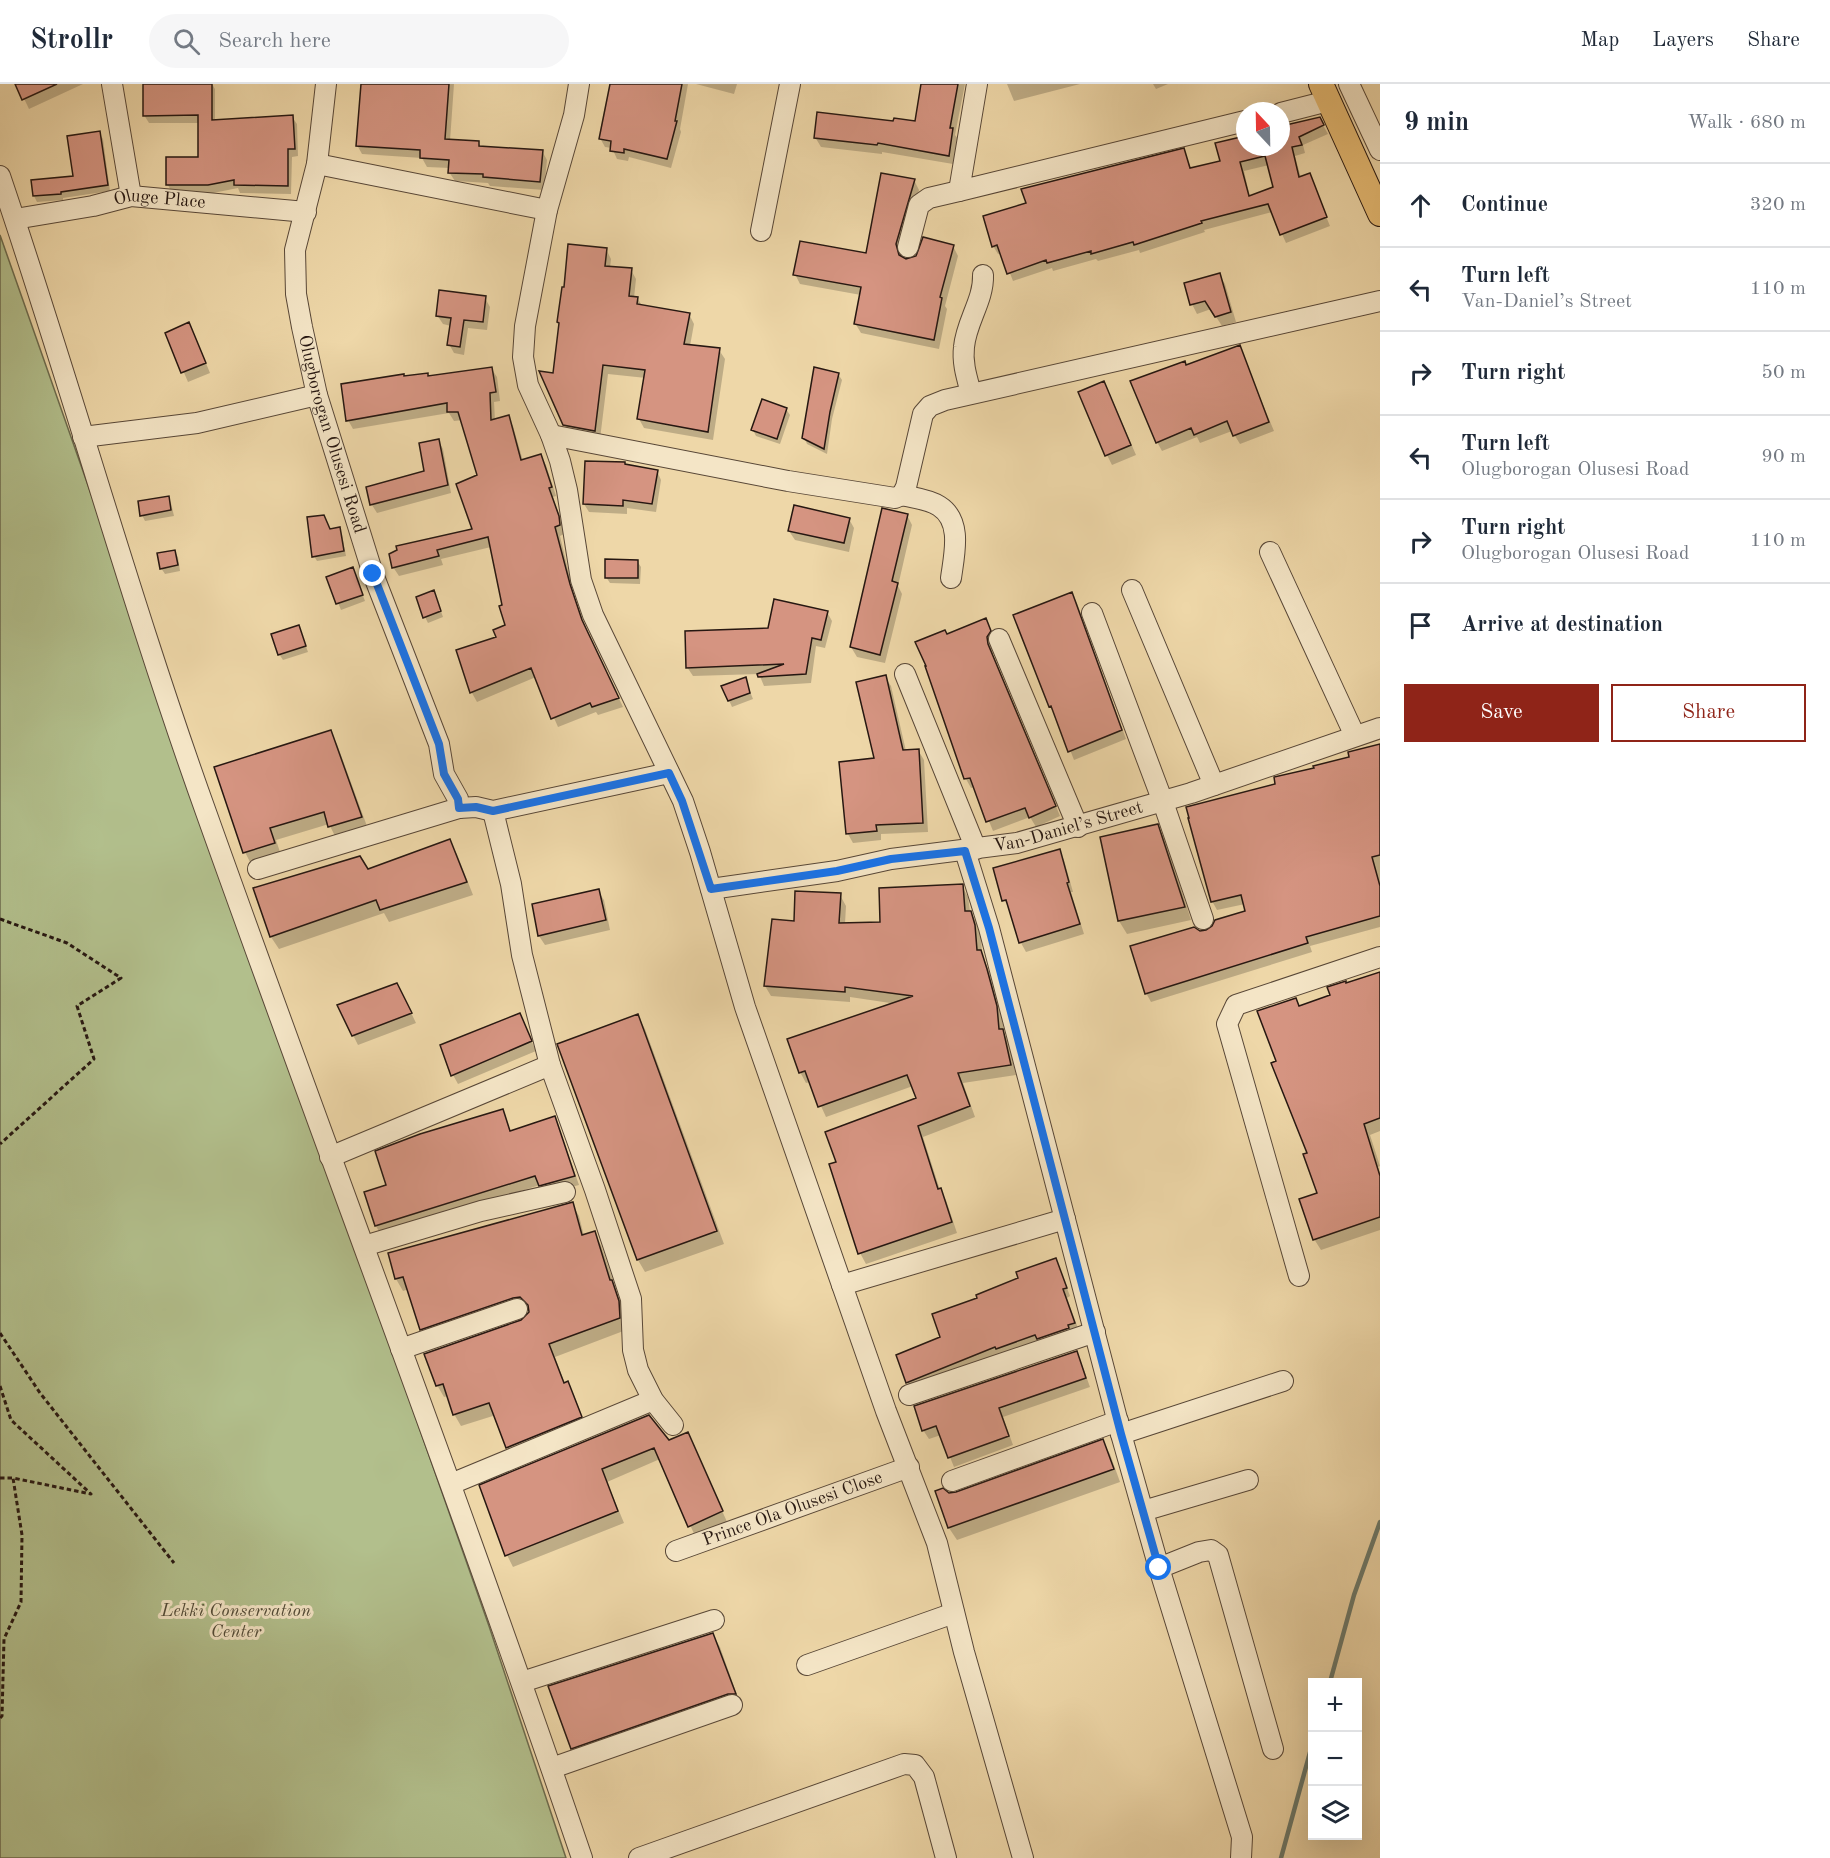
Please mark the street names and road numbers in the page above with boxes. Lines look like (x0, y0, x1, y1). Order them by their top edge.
street label: Oluge Place (112, 187, 206, 212)
street label: Olugborogan Olusesi Road (295, 333, 369, 536)
street label: Van-Daniel’s Street (992, 798, 1145, 855)
street label: Prince Ola Olusesi Close (700, 1468, 885, 1550)

